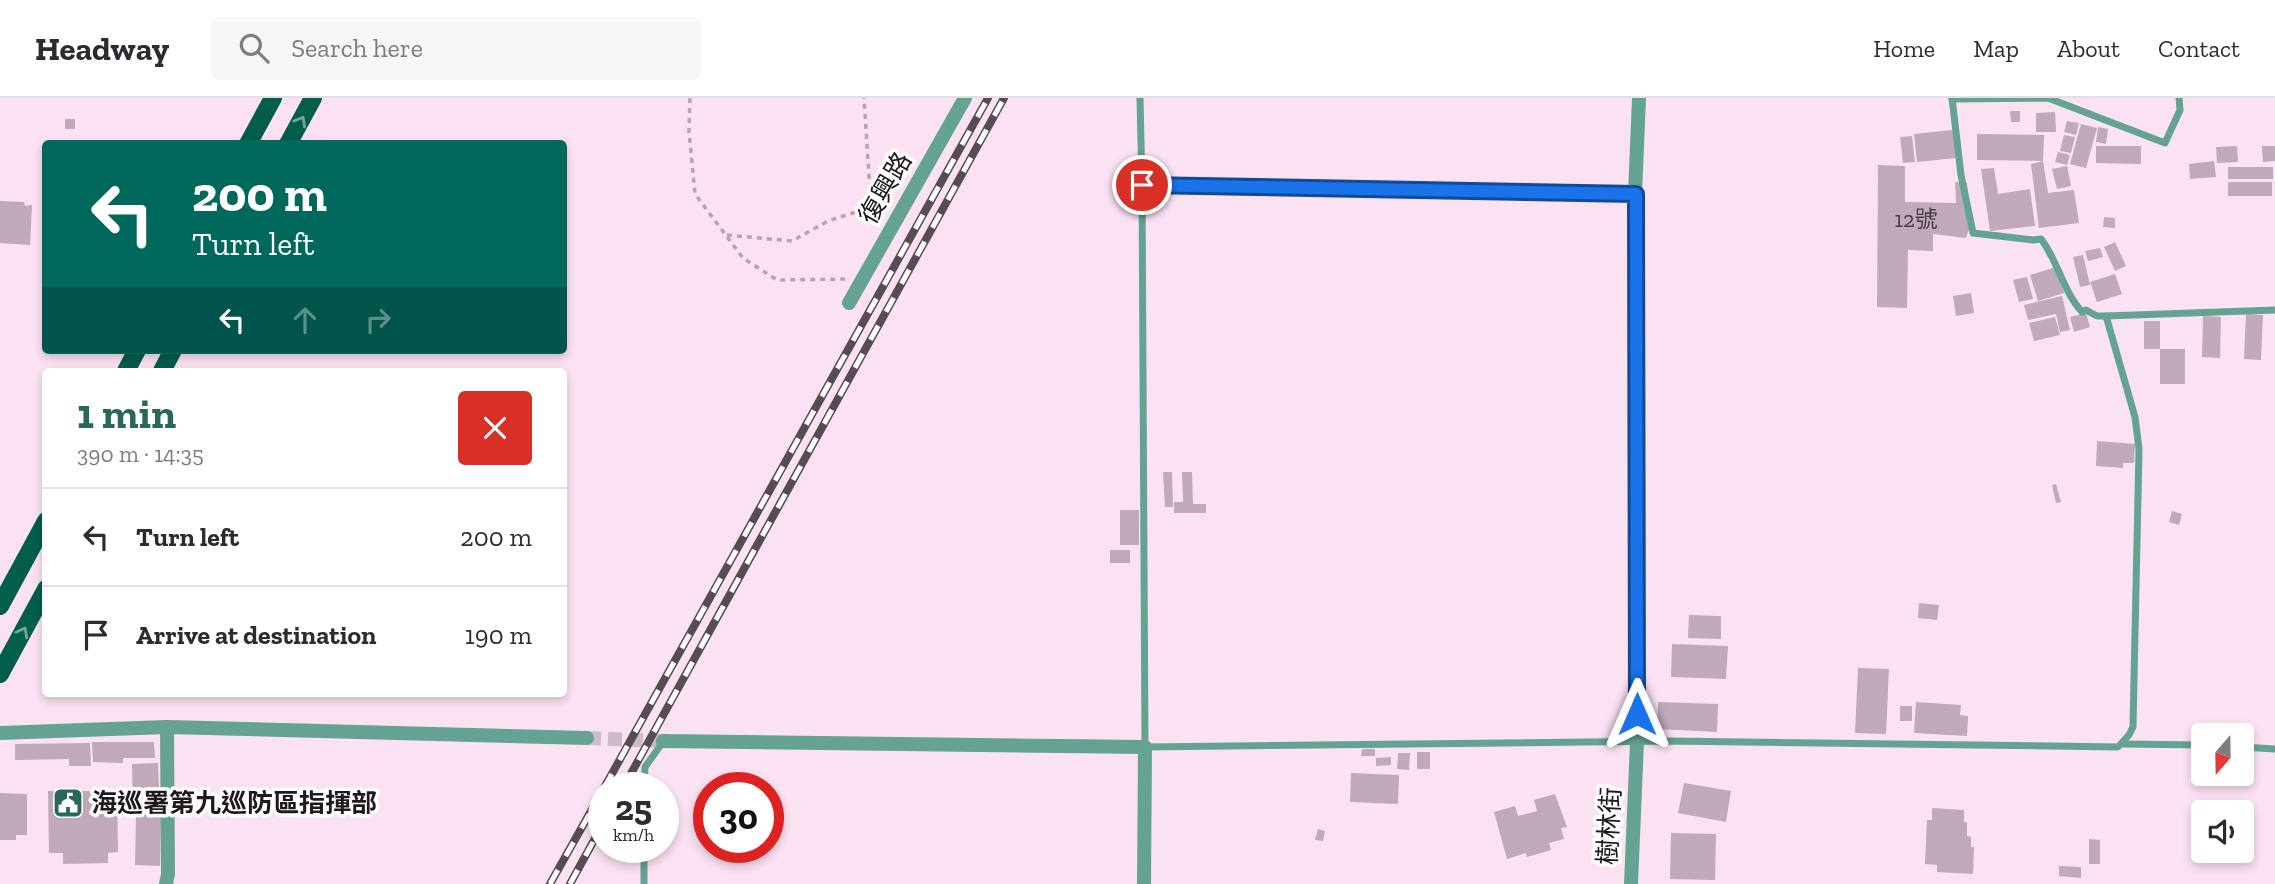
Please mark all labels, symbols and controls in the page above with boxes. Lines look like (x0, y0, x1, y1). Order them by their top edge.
search box (211, 17, 701, 80)
text: Headway (35, 29, 169, 68)
icon: search (235, 29, 273, 67)
text: Search here (291, 32, 423, 64)
text: Home (1873, 34, 1935, 63)
text: Map (1973, 34, 2019, 63)
text: About (2057, 34, 2120, 63)
text: Contact (2158, 34, 2240, 63)
one-way arrow (292, 115, 305, 128)
street label: 復興路 (852, 146, 918, 230)
pin (1112, 155, 1172, 215)
text: 200 m (192, 165, 327, 224)
icon: arrive (1123, 166, 1161, 204)
icon: left (77, 168, 168, 259)
house number: 12號 (1894, 205, 1938, 233)
text: Turn left (192, 225, 314, 263)
icon: left (213, 301, 251, 339)
icon: ahead (286, 301, 324, 339)
icon: right (359, 301, 397, 339)
text: 1 min (77, 388, 176, 439)
button: close (458, 391, 532, 465)
text: 390 m · 14:35 (77, 440, 204, 468)
icon: left (77, 518, 115, 556)
text: Turn left (136, 521, 239, 553)
text: 200 m (460, 521, 532, 553)
icon: arrive (77, 616, 115, 654)
text: Arrive at destination (136, 619, 376, 651)
text: 190 m (465, 619, 532, 651)
one-way arrow (15, 627, 28, 639)
position arrow (1600, 677, 1674, 751)
north arrow (2191, 723, 2254, 786)
map controls (2191, 723, 2254, 863)
speed limit sign: 30 (693, 772, 784, 863)
public building icon: 海巡署第九巡防區指揮部 (51, 786, 85, 820)
street label: 樹林街 (1591, 786, 1627, 866)
place label: 海巡署第九巡防區指揮部 (91, 787, 377, 819)
text: 25 (615, 787, 652, 829)
button: sound (2191, 800, 2254, 863)
text: km/h (613, 824, 654, 846)

